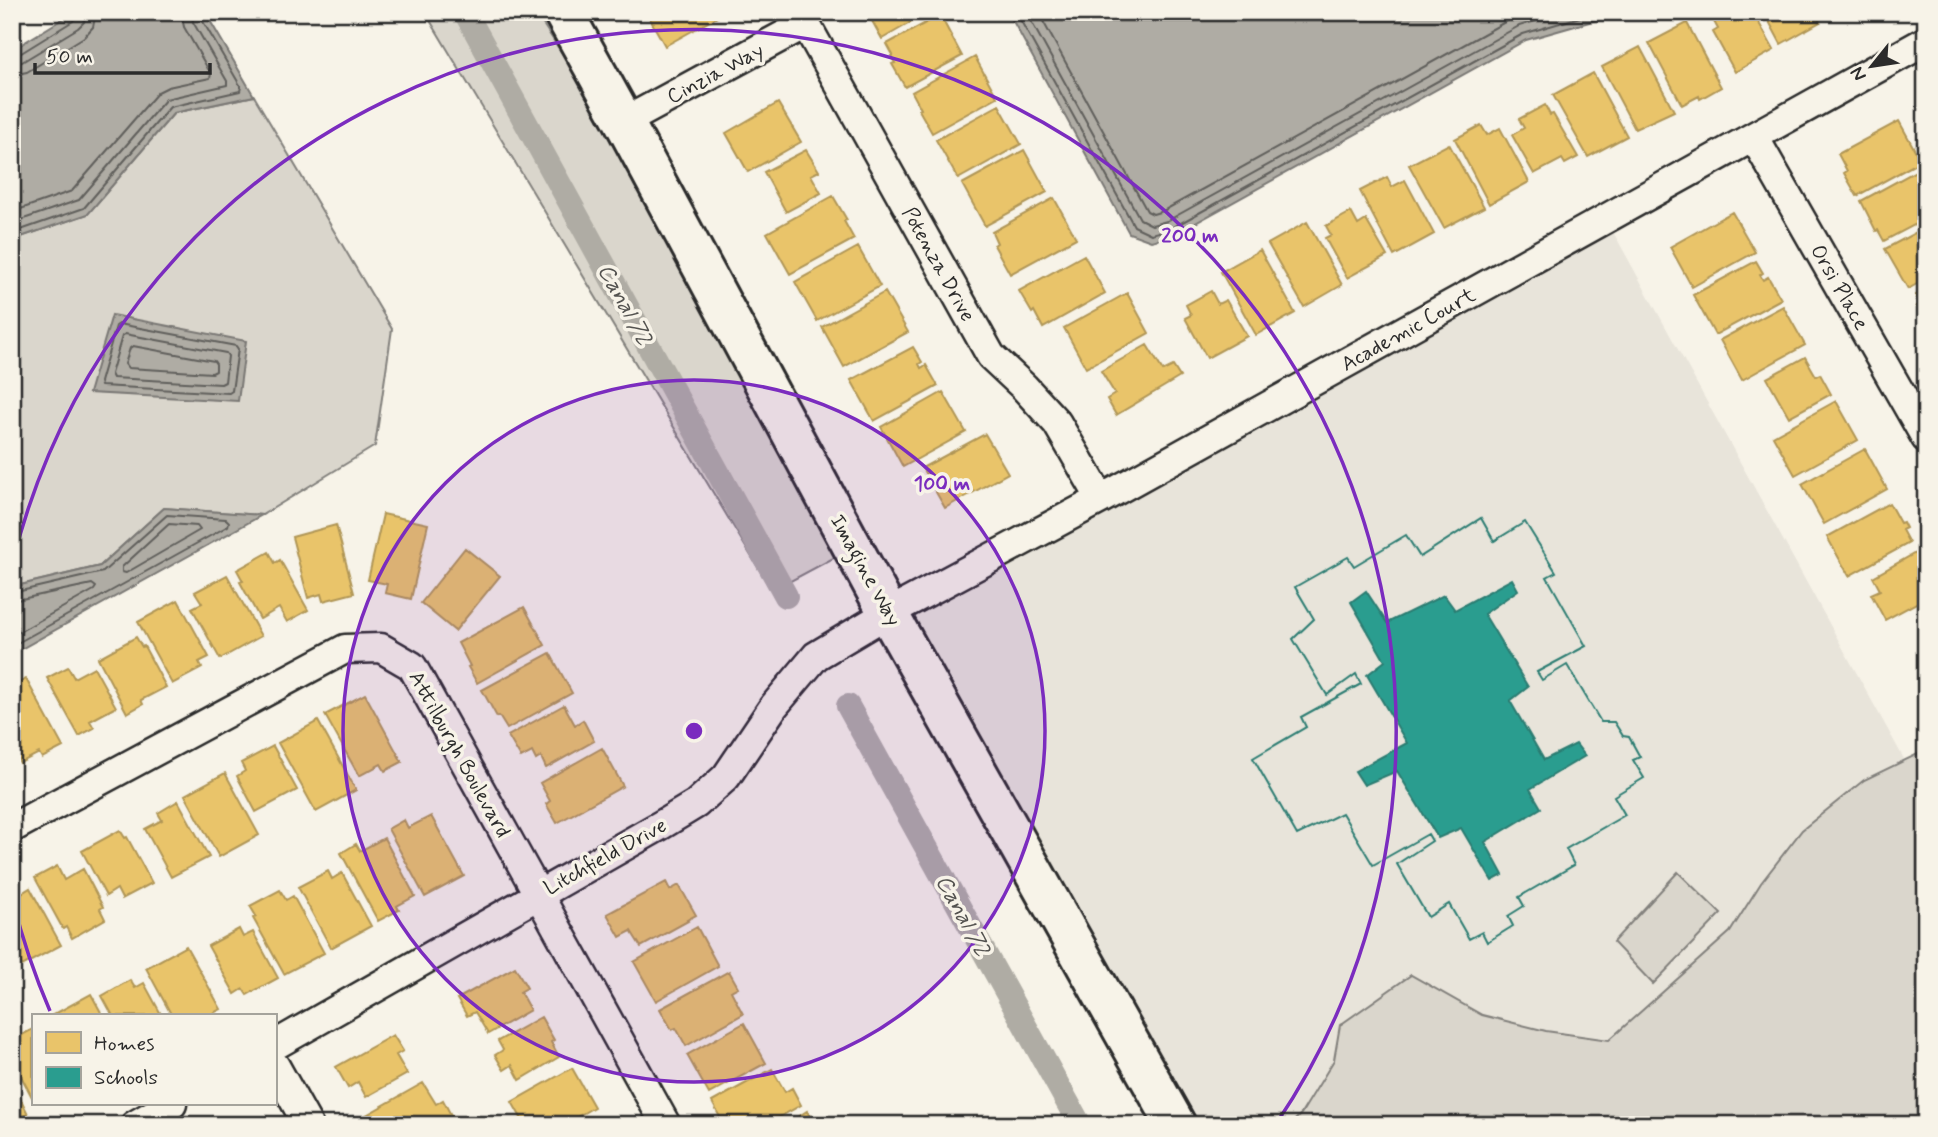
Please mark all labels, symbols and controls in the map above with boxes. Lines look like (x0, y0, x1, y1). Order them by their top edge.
scale bar (35, 32, 210, 76)
north arrow (1836, 32, 1906, 102)
street label: Cinzia Way (662, 37, 769, 111)
text: 50 m (46, 43, 93, 71)
text: N (1845, 62, 1873, 85)
street label: Potenza Drive (895, 202, 981, 327)
text: 200 m (1161, 222, 1219, 250)
street label: Orsi Place (1803, 240, 1875, 335)
water label: Canal 72 (590, 259, 659, 351)
street label: Academic Court (1336, 281, 1481, 378)
text: 100 m (914, 470, 970, 498)
street label: Imagine Way (821, 510, 907, 632)
street label: Attilburgh Boulevard (402, 666, 517, 843)
centre of rings (682, 719, 706, 743)
street label: Litchfield Drive (539, 812, 672, 902)
water label: Canal 72 (928, 870, 997, 962)
legend (32, 1014, 276, 1106)
text: Homes (94, 1030, 154, 1058)
text: Schools (94, 1064, 158, 1092)

